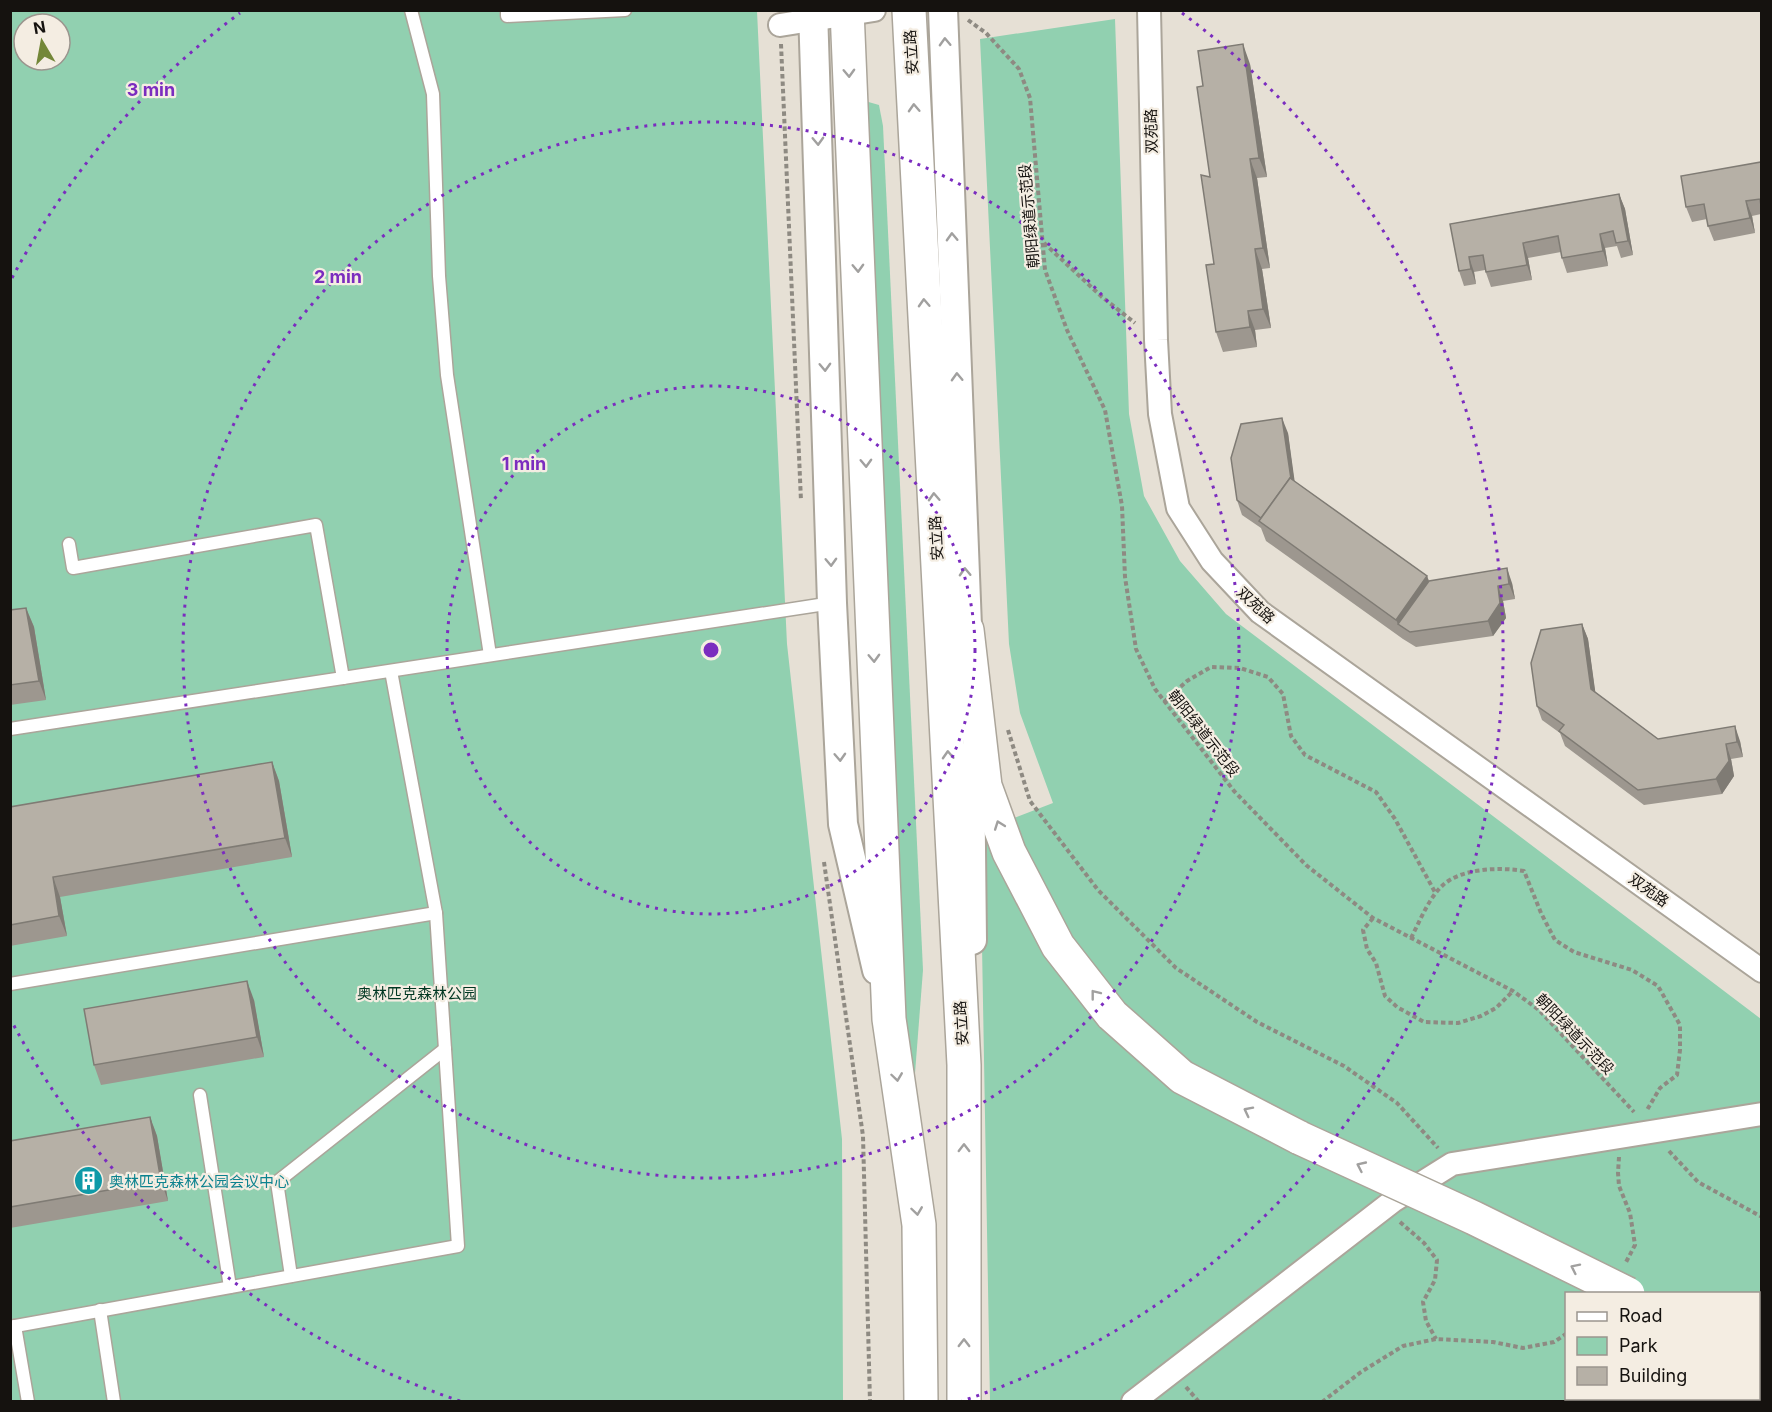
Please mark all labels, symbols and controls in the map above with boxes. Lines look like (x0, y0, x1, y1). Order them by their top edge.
north arrow (12, 12, 72, 72)
text: N (32, 16, 47, 38)
street label: 安立路 (900, 29, 922, 75)
one-way arrow (938, 38, 951, 47)
one-way arrow (843, 69, 856, 78)
text: 3 min (127, 79, 175, 100)
one-way arrow (908, 103, 921, 112)
street label: 双苑路 (1141, 108, 1161, 154)
one-way arrow (811, 137, 824, 146)
street label: 朝阳绿道示范段 (1015, 163, 1043, 269)
one-way arrow (946, 233, 958, 242)
one-way arrow (851, 264, 864, 273)
text: 2 min (314, 266, 362, 287)
one-way arrow (918, 298, 931, 307)
one-way arrow (818, 363, 831, 372)
one-way arrow (951, 372, 964, 381)
text: 1 min (502, 453, 546, 474)
one-way arrow (859, 458, 872, 467)
one-way arrow (928, 493, 941, 502)
street label: 安立路 (925, 515, 947, 561)
one-way arrow (825, 558, 837, 567)
one-way arrow (959, 567, 972, 576)
street label: 双苑路 (1233, 583, 1279, 627)
centre of rings (701, 640, 721, 660)
one-way arrow (867, 653, 880, 662)
street label: 朝阳绿道示范段 (1164, 686, 1244, 780)
one-way arrow (941, 750, 954, 759)
one-way arrow (833, 752, 846, 761)
one-way arrow (994, 820, 1007, 831)
street label: 双苑路 (1625, 869, 1673, 911)
park label: 奥林匹克森林公园 (357, 984, 477, 1003)
one-way arrow (1092, 989, 1103, 1000)
street label: 朝阳绿道示范段 (1532, 990, 1618, 1078)
street label: 安立路 (950, 1000, 972, 1046)
one-way arrow (891, 1072, 903, 1081)
one-way arrow (1244, 1107, 1254, 1118)
one-way arrow (958, 1144, 970, 1153)
one-way arrow (1357, 1162, 1368, 1174)
building icon: 奥林匹克森林公园会议中心 (72, 1165, 104, 1197)
place label: 奥林匹克森林公园会议中心 (109, 1172, 289, 1191)
one-way arrow (910, 1206, 922, 1215)
one-way arrow (1571, 1263, 1582, 1275)
legend (1565, 1292, 1760, 1400)
text: Road (1619, 1305, 1662, 1326)
text: Park (1619, 1335, 1658, 1356)
one-way arrow (958, 1339, 970, 1348)
text: Building (1619, 1365, 1687, 1386)

